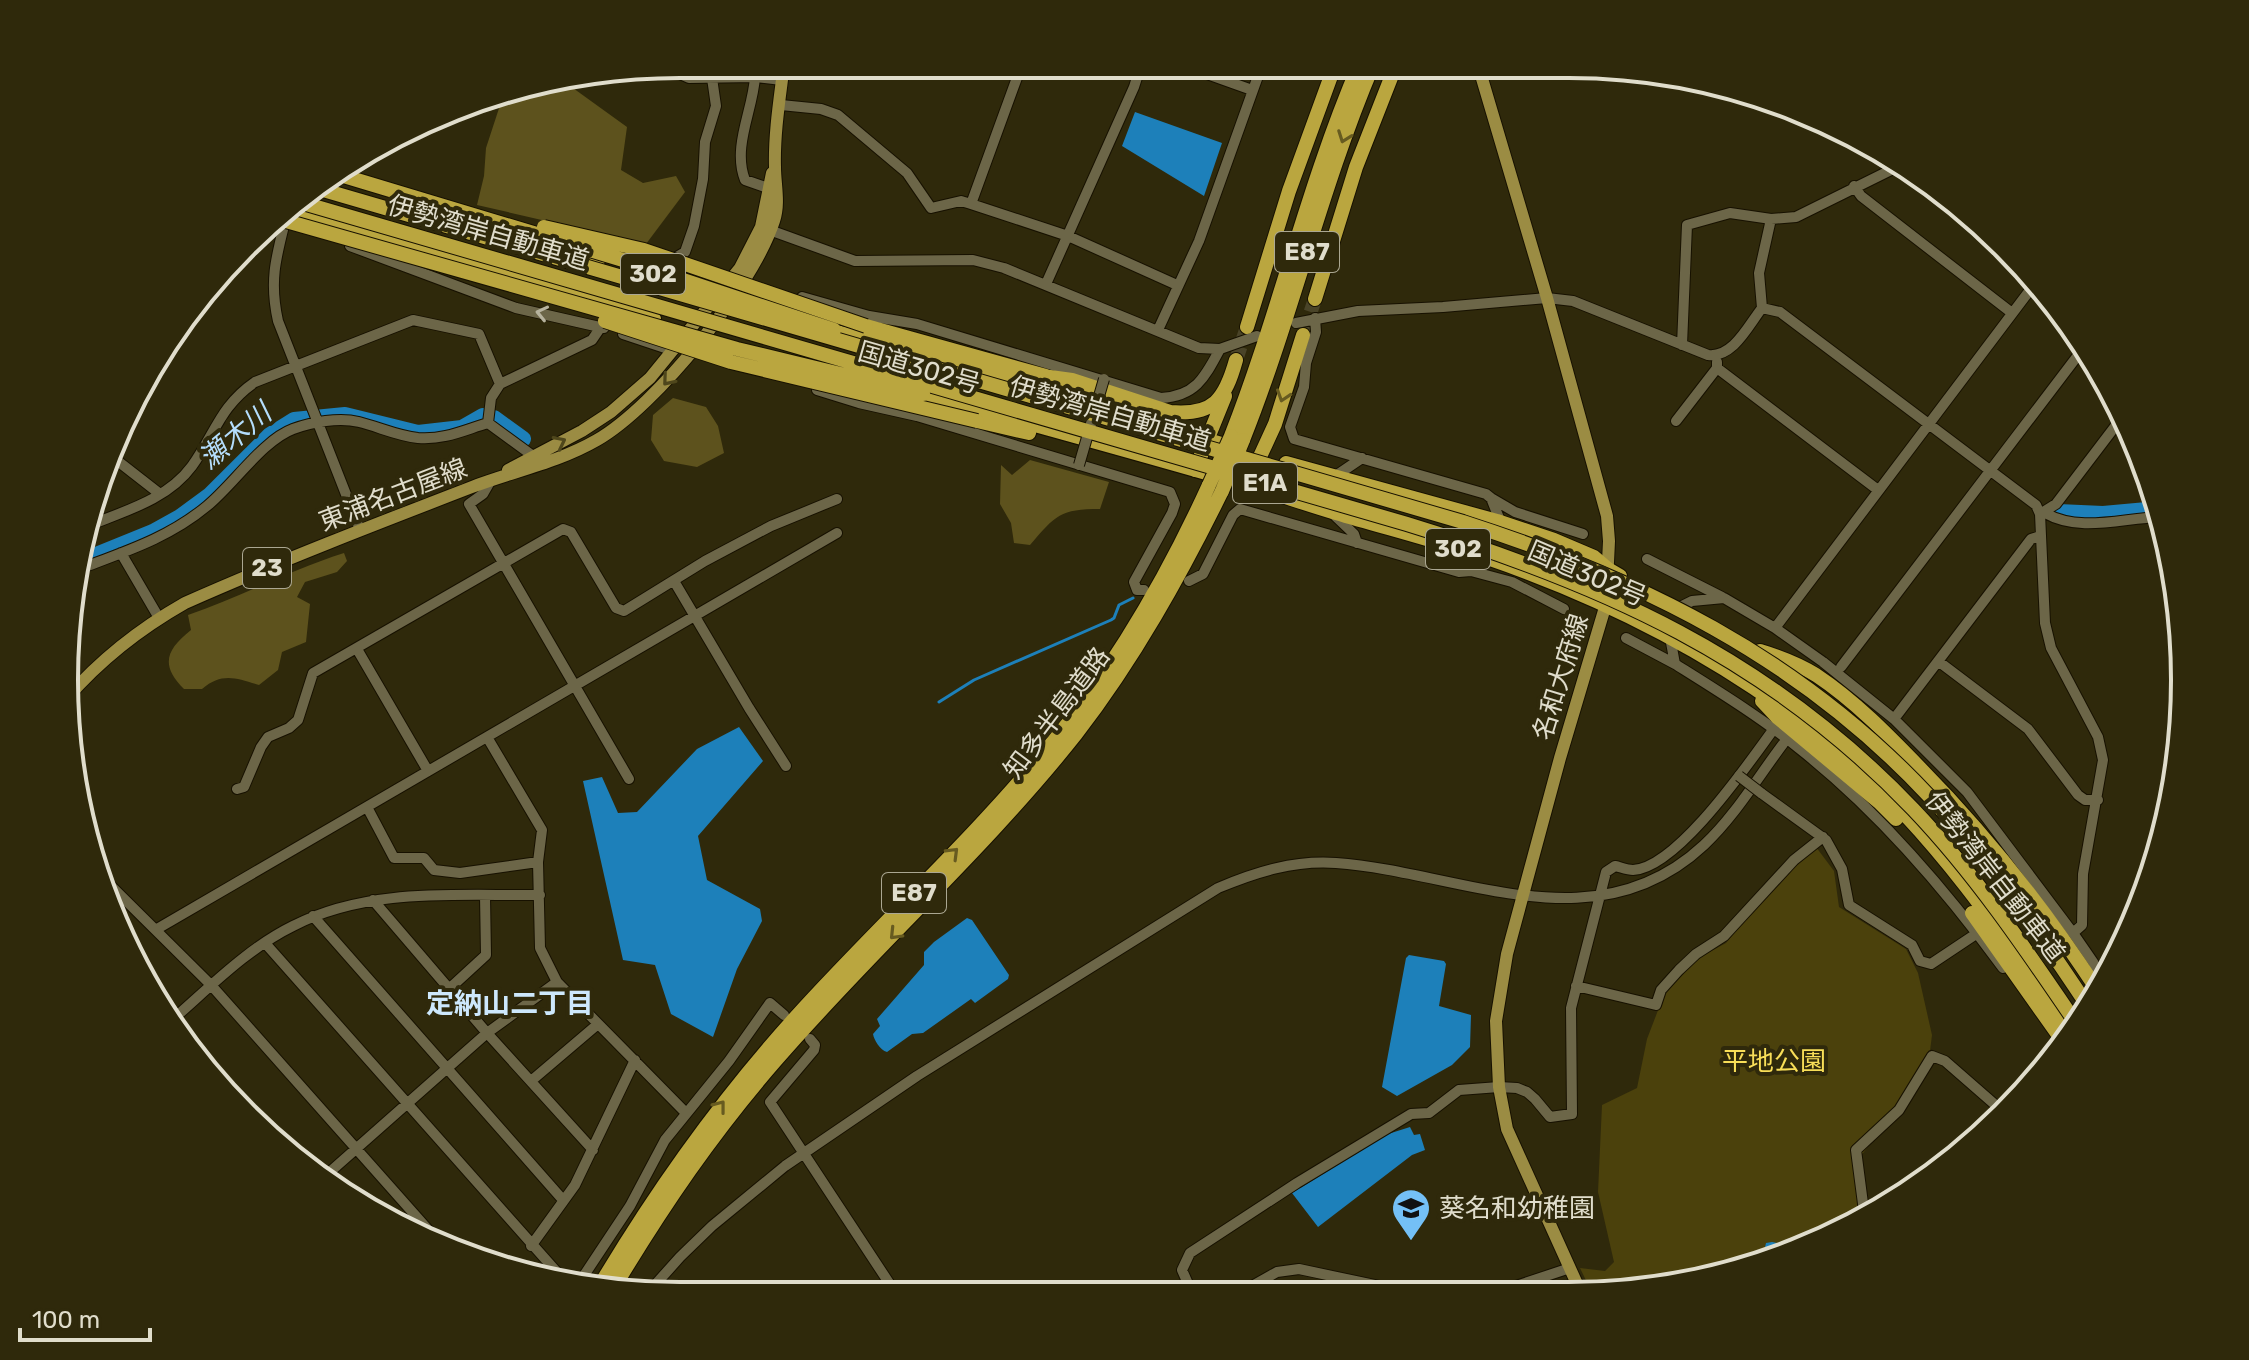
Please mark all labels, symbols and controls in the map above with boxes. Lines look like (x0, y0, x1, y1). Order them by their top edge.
one-way arrow (1337, 129, 1353, 143)
street label: 伊勢湾岸自動車道 (384, 189, 592, 277)
road number: E87 (1275, 232, 1339, 272)
road number: 302 (621, 254, 685, 294)
one-way arrow (536, 306, 550, 323)
street label: 国道302号 (854, 336, 984, 400)
one-way arrow (663, 370, 677, 385)
street label: 伊勢湾岸自動車道 (1006, 370, 1214, 458)
one-way arrow (1277, 388, 1293, 402)
water label: 瀬木川 (192, 394, 280, 476)
one-way arrow (551, 436, 566, 452)
street label: 東浦名古屋線 (315, 453, 471, 537)
road number: E1A (1233, 463, 1297, 503)
road number: 302 (1426, 529, 1490, 569)
street label: 国道302号 (1523, 535, 1651, 613)
road number: 23 (243, 548, 291, 588)
street label: 名和大府線 (1527, 610, 1595, 744)
street label: 知多半島道路 (998, 641, 1116, 785)
street label: 伊勢湾岸自動車道 (1919, 785, 2071, 969)
one-way arrow (944, 848, 958, 862)
road number: E87 (882, 873, 946, 913)
one-way arrow (889, 925, 904, 939)
district label: 定納山二丁目 (426, 987, 594, 1020)
park label: 平地公園 (1722, 1046, 1826, 1077)
one-way arrow (711, 1100, 725, 1115)
school or university icon: 葵名和幼稚園 (1390, 1187, 1432, 1242)
place label: 葵名和幼稚園 (1439, 1193, 1595, 1224)
scale bar (20, 1292, 150, 1342)
text: 100 m (32, 1306, 100, 1334)

